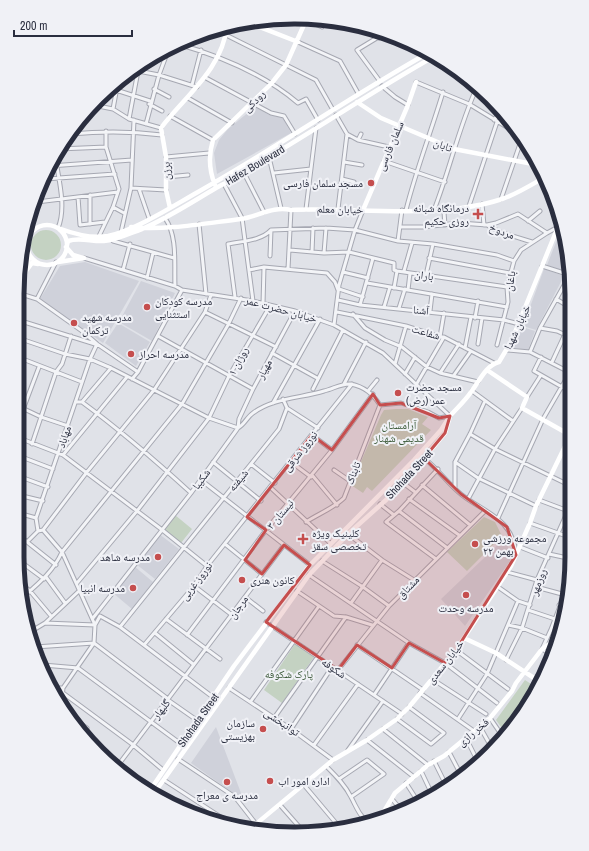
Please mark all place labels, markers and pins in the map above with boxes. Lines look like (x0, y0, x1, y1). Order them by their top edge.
place label: مسجد سلمان فارسی (283, 176, 363, 190)
marker: مسجد سلمان فارسی (366, 178, 376, 188)
place label: درمانگاه شبانه روزی حکیم (413, 201, 469, 229)
marker: درمانگاه شبانه روزی حکیم (472, 208, 484, 220)
place label: مدرسه کودکان استثنایی (155, 294, 212, 321)
marker: مدرسه کودکان استثنایی (142, 302, 152, 312)
place label: مدرسه شهید ترکمان (82, 310, 132, 337)
marker: مدرسه شهید ترکمان (69, 318, 79, 328)
place label: مدرسه احراز (138, 347, 189, 361)
marker: مدرسه احراز (126, 349, 136, 359)
place label: مسجد حضرت عمر (رض) (406, 380, 462, 407)
marker: مسجد حضرت عمر (رض) (393, 388, 403, 398)
place label: کلینیک ویژه تخصصی سقز (311, 526, 367, 553)
place label: مجموعه ورزشی ۲۲ بهمن (483, 531, 547, 558)
marker: کلینیک ویژه تخصصی سقز (297, 533, 309, 545)
marker: مجموعه ورزشی ۲۲ بهمن (470, 539, 480, 549)
place label: مدرسه شاهد (100, 550, 150, 564)
marker: مدرسه شاهد (153, 552, 163, 562)
place label: کانون هنری (250, 573, 295, 587)
marker: کانون هنری (237, 575, 247, 585)
place label: مدرسه انبیا (80, 581, 125, 595)
marker: مدرسه انبیا (128, 583, 138, 593)
marker: مدرسه وحدت (461, 590, 471, 600)
place label: مدرسه وحدت (438, 601, 494, 615)
place label: سازمان بهزیستی (221, 716, 255, 743)
marker: سازمان بهزیستی (258, 724, 268, 734)
place label: اداره امور اب (278, 774, 330, 788)
marker: اداره امور اب (265, 776, 275, 786)
marker: مدرسه ی معراج (222, 777, 232, 787)
place label: مدرسه ی معراج (196, 788, 258, 802)

